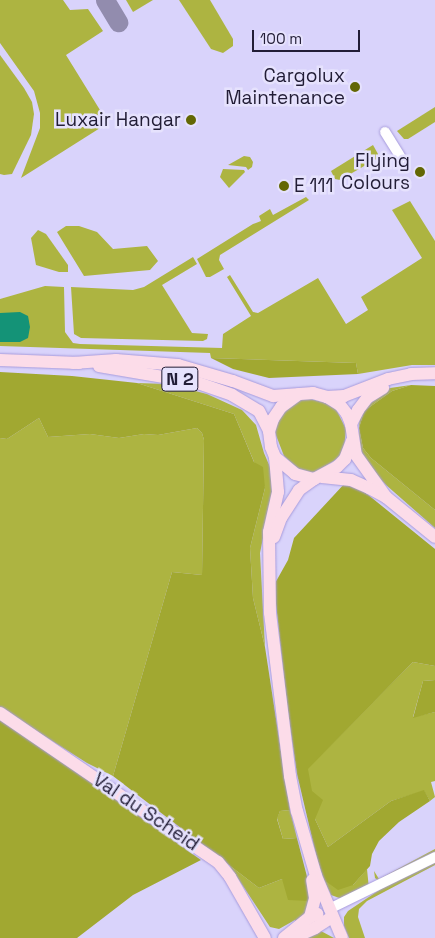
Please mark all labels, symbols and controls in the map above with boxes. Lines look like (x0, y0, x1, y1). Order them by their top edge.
scale bar (255, 20, 362, 52)
text: 100 m (260, 29, 302, 48)
place label: Cargolux Maintenance (225, 65, 345, 109)
marker: Cargolux Maintenance (349, 81, 361, 93)
place label: Luxair Hangar (55, 109, 181, 131)
marker: Luxair Hangar (185, 114, 197, 126)
place label: Flying Colours (341, 150, 410, 194)
marker: Flying Colours (414, 166, 426, 178)
place label: E 111 (294, 175, 333, 197)
marker: E 111 (278, 180, 290, 192)
road number: N 2 (161, 364, 199, 394)
street label: Val du Scheid (89, 768, 203, 856)

